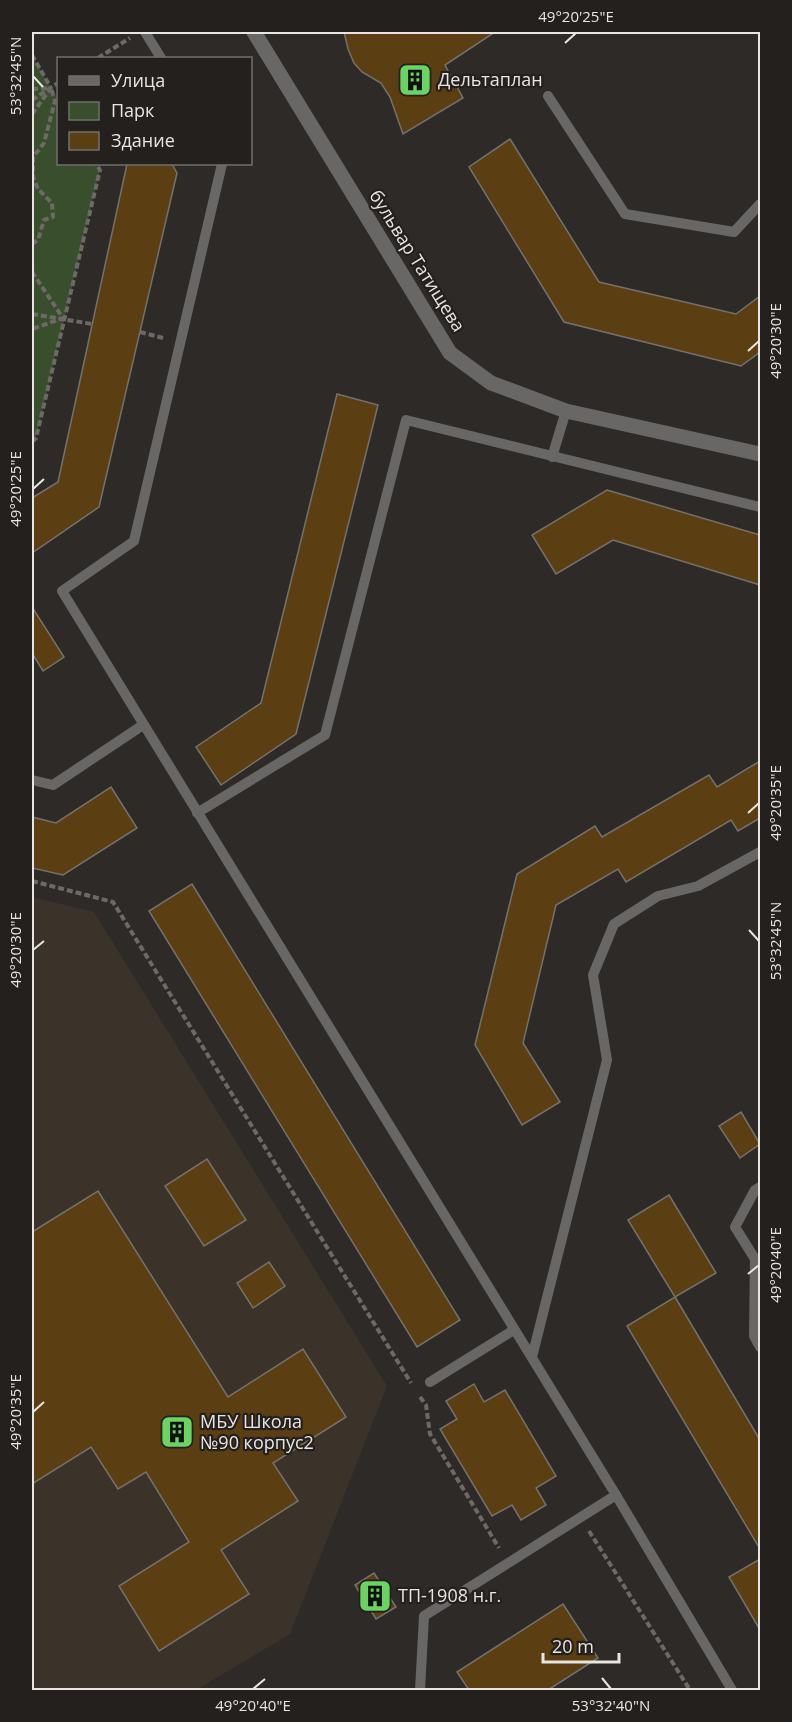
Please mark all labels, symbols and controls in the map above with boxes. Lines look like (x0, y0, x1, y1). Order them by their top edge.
text: 49°20'25"E (538, 6, 614, 26)
text: 53°32'45"N (5, 37, 25, 115)
legend (57, 57, 252, 165)
building icon: Дельтаплан (397, 62, 433, 98)
place label: Дельтаплан (438, 67, 543, 91)
text: Улица (111, 68, 165, 92)
text: Парк (111, 98, 155, 122)
text: Здание (111, 128, 175, 152)
street label: бульвар Татищева (364, 185, 471, 336)
text: 49°20'30"E (765, 303, 785, 379)
text: 49°20'25"E (5, 451, 25, 527)
text: 49°20'35"E (765, 765, 785, 841)
text: 53°32'45"N (765, 902, 785, 980)
text: 49°20'30"E (5, 912, 25, 988)
text: 49°20'40"E (765, 1227, 785, 1303)
text: 49°20'35"E (5, 1374, 25, 1450)
place label: МБУ Школа №90 корпус2 (200, 1409, 314, 1454)
building icon: МБУ Школа №90 корпус2 (159, 1414, 195, 1450)
building icon: ТП-1908 н.г. (357, 1578, 393, 1614)
place label: ТП-1908 н.г. (398, 1583, 501, 1607)
scale bar (543, 1626, 620, 1664)
text: 20 m (552, 1634, 594, 1658)
text: 49°20'40"E (215, 1695, 291, 1715)
text: 53°32'40"N (572, 1695, 650, 1715)

